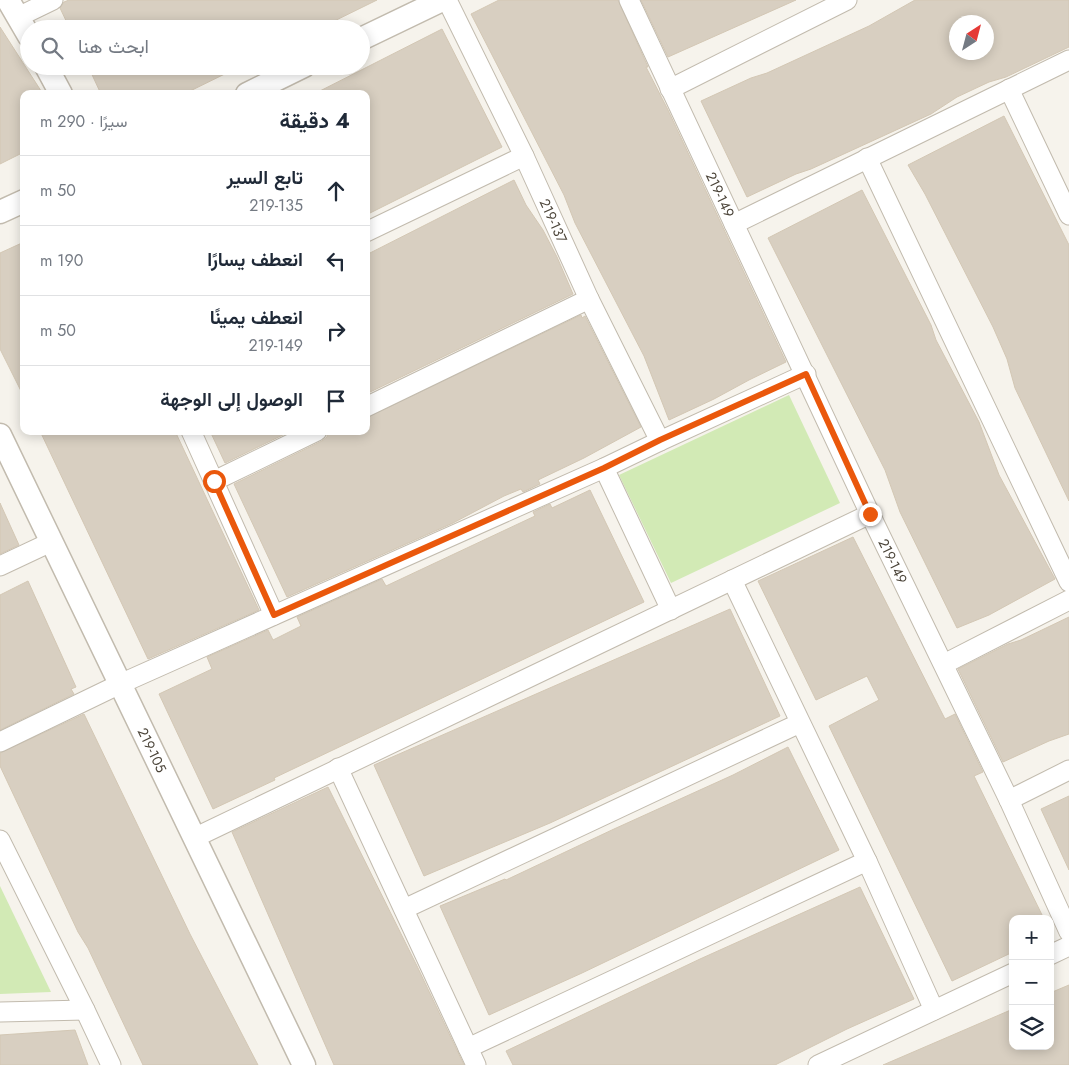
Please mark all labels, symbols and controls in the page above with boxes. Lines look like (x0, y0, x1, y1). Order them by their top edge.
north arrow (949, 15, 994, 60)
search box (20, 20, 370, 75)
text: ابحث هنا (78, 33, 149, 60)
icon: search (38, 34, 66, 62)
text: 4 دقيقة (280, 106, 350, 136)
text: سيرًا · 290 m (40, 110, 127, 133)
text: تابع السير (226, 164, 303, 191)
street label: 219-149 (701, 169, 739, 221)
icon: ahead (322, 177, 350, 205)
text: 50 m (40, 179, 76, 202)
text: 219-135 (249, 194, 303, 217)
street label: 219-137 (535, 195, 572, 247)
text: انعطف يسارًا (207, 246, 303, 273)
icon: left (322, 247, 350, 275)
text: 190 m (40, 249, 83, 272)
text: انعطف يمينًا (210, 304, 303, 331)
icon: right (322, 317, 350, 345)
text: 50 m (40, 319, 76, 342)
text: 219-149 (248, 334, 303, 357)
text: الوصول إلى الوجهة (160, 386, 303, 413)
icon: arrive (322, 387, 350, 415)
route start (203, 470, 226, 493)
route end (859, 503, 882, 526)
street label: 219-149 (873, 535, 912, 587)
street label: 219-105 (133, 724, 172, 776)
map controls (1009, 915, 1054, 1050)
button: + (1009, 915, 1054, 960)
button: − (1009, 960, 1054, 1005)
button: layers (1009, 1005, 1054, 1050)

